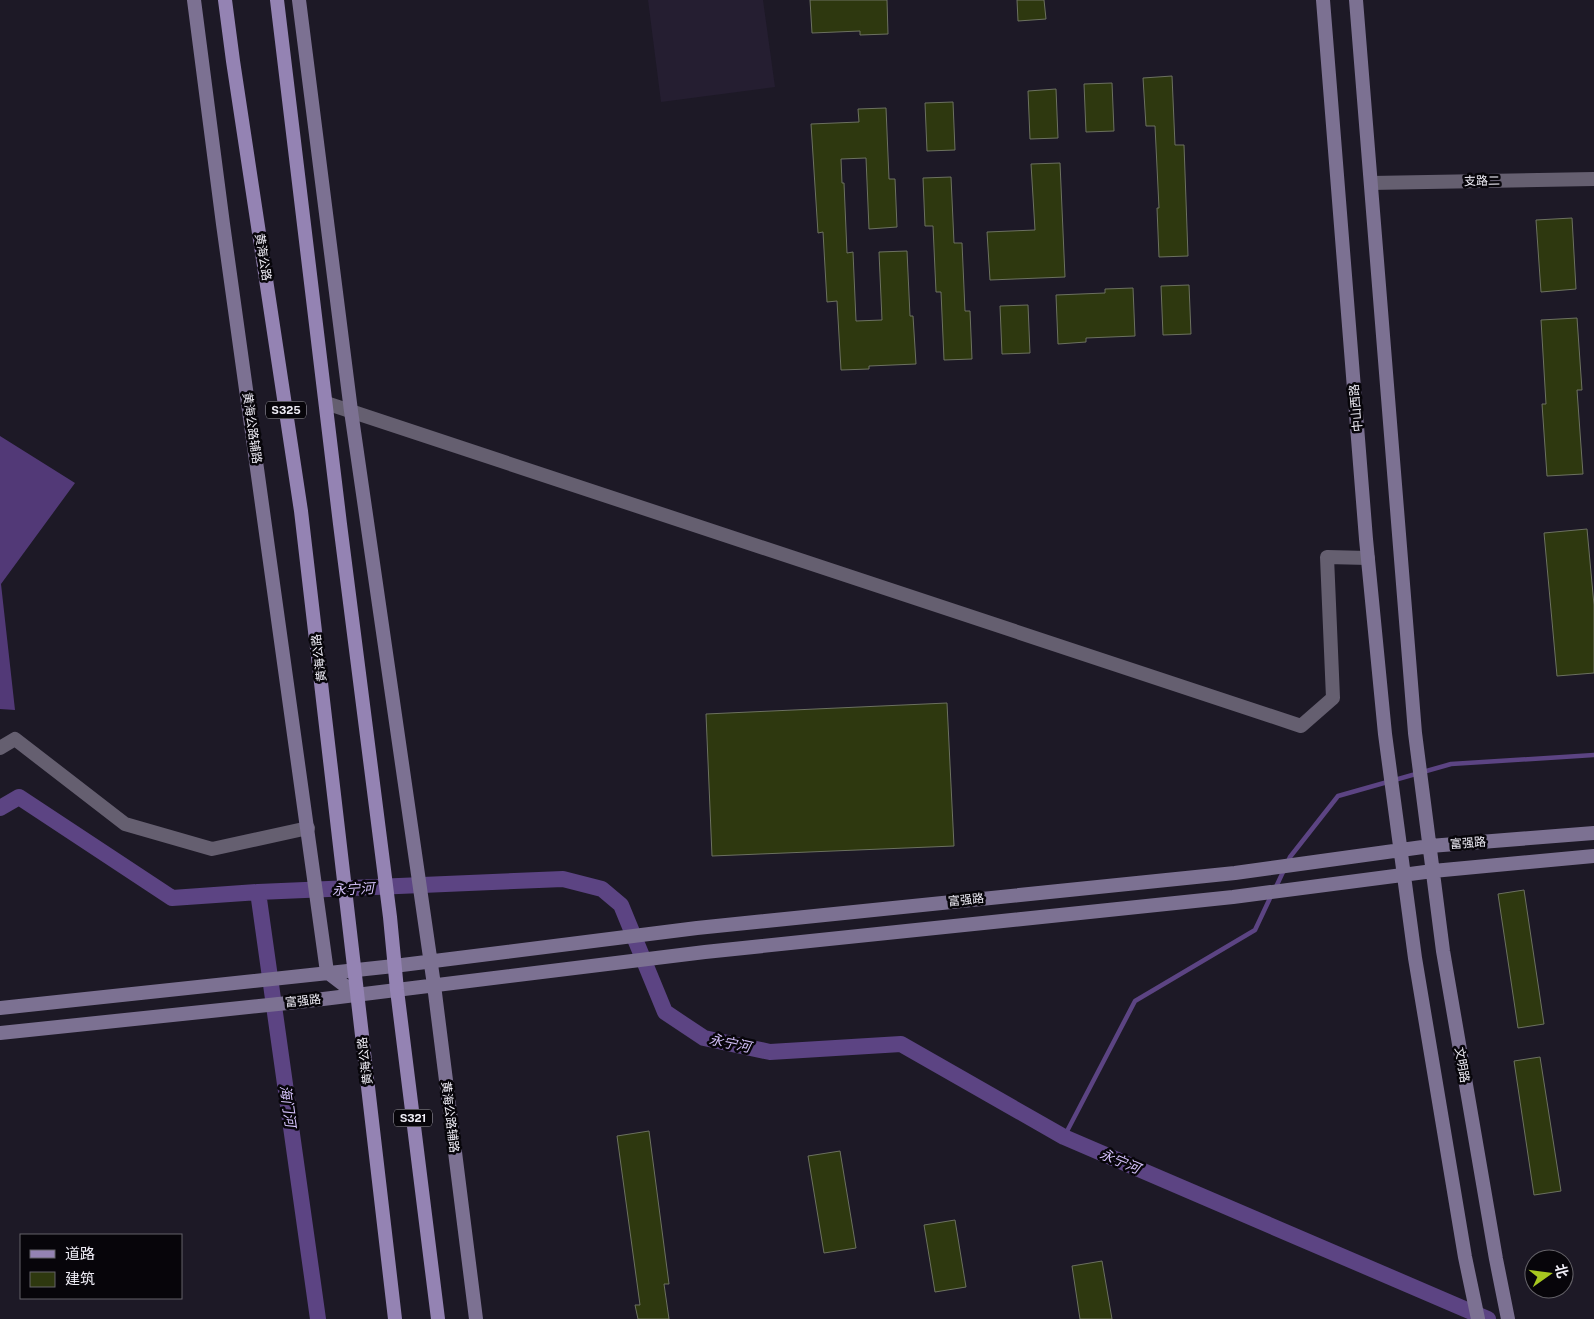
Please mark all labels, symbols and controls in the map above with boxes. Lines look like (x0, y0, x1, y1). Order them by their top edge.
street label: 支路二 (1464, 174, 1500, 188)
street label: 黄海公路 (252, 232, 274, 282)
street label: 中山西路 (1347, 383, 1365, 433)
street label: 黄海公路辅路 (240, 391, 264, 465)
road number: S325 (266, 402, 306, 418)
street label: 黄海公路 (309, 633, 329, 683)
street label: 富强路 (1450, 835, 1486, 851)
water label: 永宁河 (332, 880, 377, 898)
street label: 富强路 (947, 891, 985, 909)
street label: 富强路 (284, 992, 322, 1010)
water label: 永宁河 (708, 1031, 755, 1056)
street label: 黄海公路 (355, 1036, 375, 1086)
street label: 文明路 (1452, 1046, 1472, 1084)
street label: 黄海公路辅路 (439, 1080, 461, 1154)
water label: 海门河 (277, 1084, 299, 1131)
road number: S321 (394, 1110, 432, 1126)
water label: 永宁河 (1098, 1145, 1145, 1178)
legend (20, 1234, 182, 1299)
text: 道路 (65, 1245, 95, 1262)
north arrow (1524, 1249, 1574, 1299)
text: 北 (1552, 1262, 1571, 1280)
text: 建筑 (65, 1270, 95, 1287)

